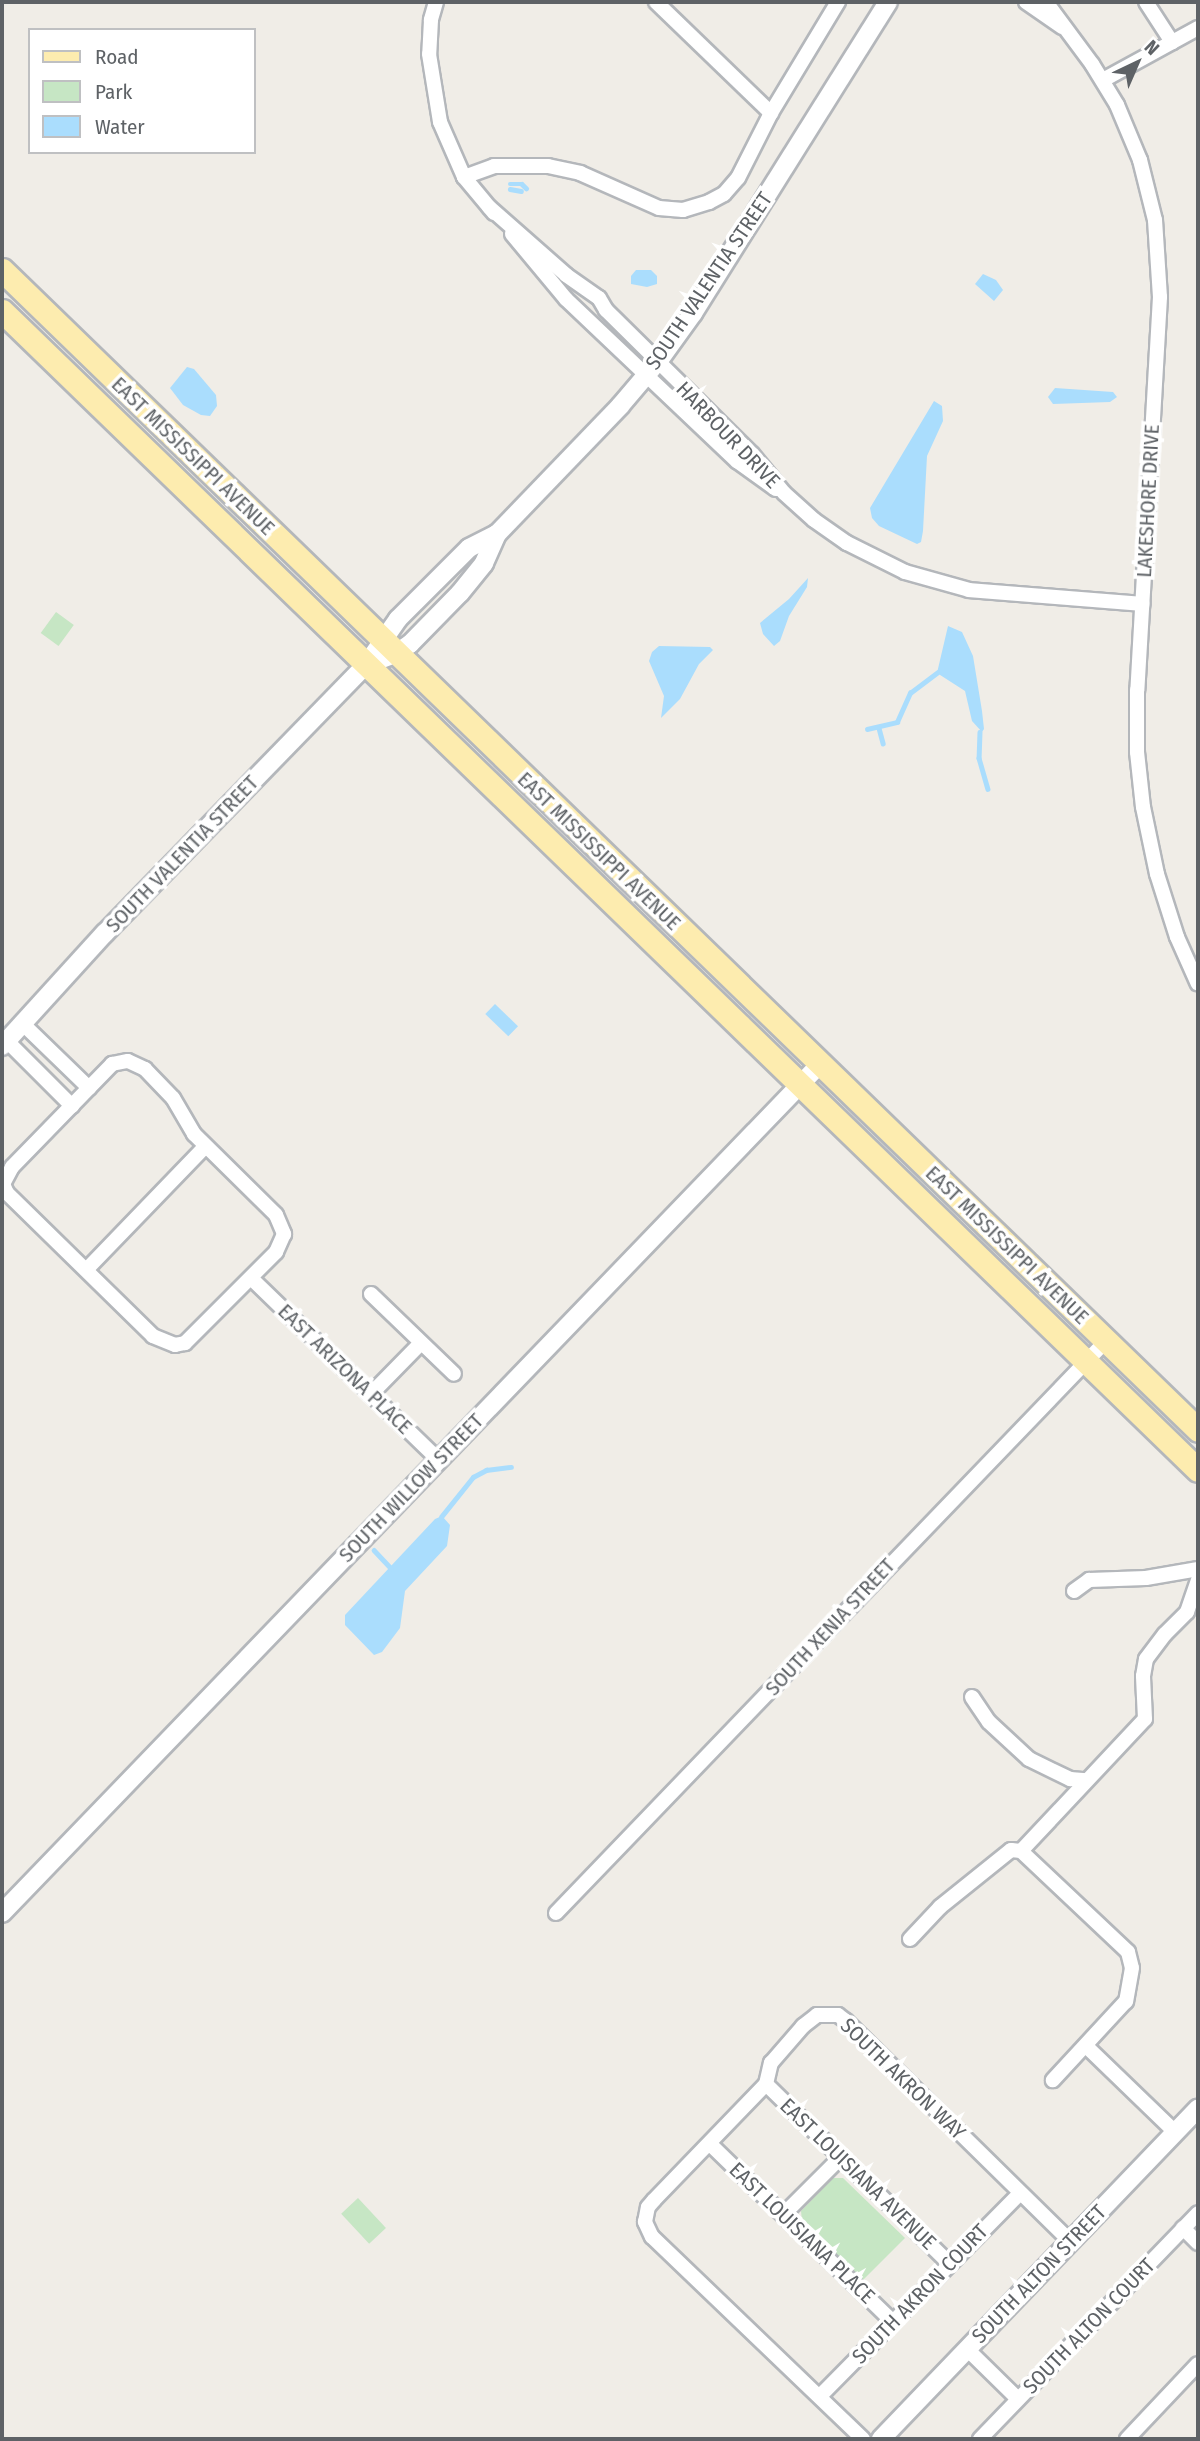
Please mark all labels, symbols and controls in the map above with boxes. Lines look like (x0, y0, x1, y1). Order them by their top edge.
legend (28, 28, 256, 154)
north arrow (1102, 28, 1172, 98)
text: N (1140, 35, 1164, 60)
text: Road (95, 44, 139, 70)
text: Park (95, 79, 132, 105)
text: Water (95, 114, 145, 140)
street label: SOUTH VALENTIA STREET (640, 188, 778, 374)
street label: EAST MISSISSIPPI AVENUE (106, 372, 280, 540)
street label: HARBOUR DRIVE (671, 377, 785, 493)
street label: LAKESHORE DRIVE (1131, 424, 1165, 578)
street label: EAST MISSISSIPPI AVENUE (512, 767, 686, 935)
street label: SOUTH VALENTIA STREET (101, 770, 263, 938)
street label: EAST MISSISSIPPI AVENUE (920, 1161, 1094, 1329)
street label: EAST ARIZONA PLACE (273, 1299, 417, 1439)
street label: SOUTH WILLOW STREET (334, 1409, 488, 1567)
street label: SOUTH XENIA STREET (760, 1553, 900, 1701)
street label: SOUTH AKRON WAY (835, 2013, 971, 2145)
street label: EAST LOUISIANA AVENUE (775, 2093, 941, 2255)
street label: EAST LOUISIANA PLACE (724, 2157, 880, 2309)
street label: SOUTH ALTON STREET (967, 2200, 1111, 2348)
street label: SOUTH AKRON COURT (847, 2219, 993, 2369)
street label: SOUTH ALTON COURT (1018, 2253, 1160, 2399)

